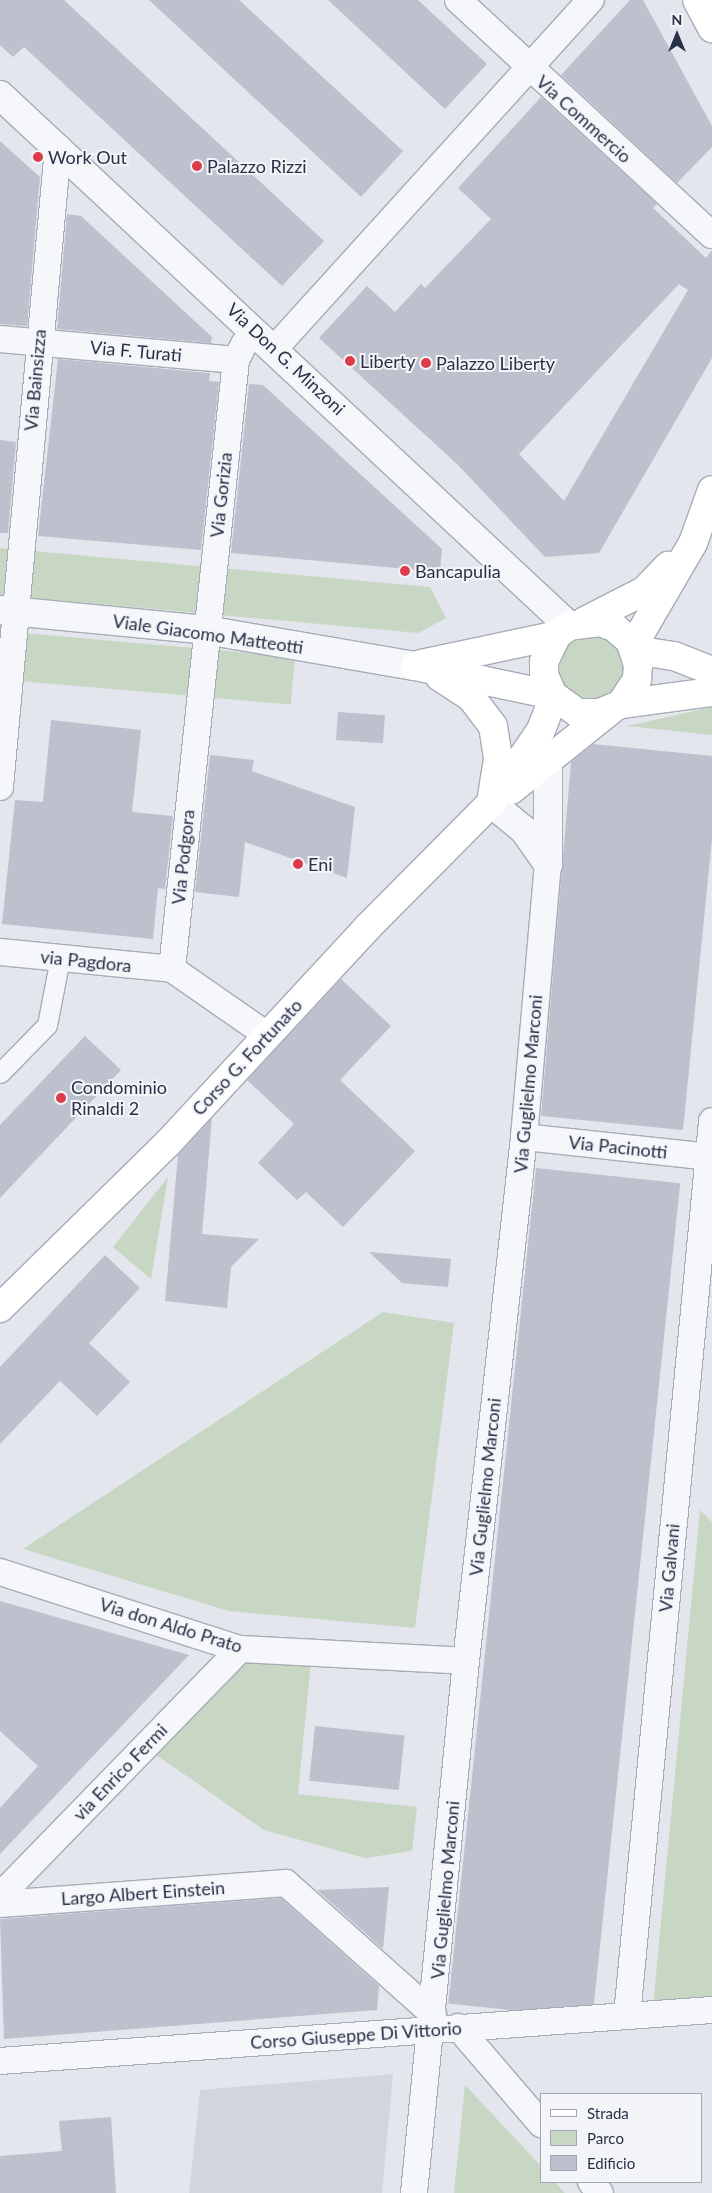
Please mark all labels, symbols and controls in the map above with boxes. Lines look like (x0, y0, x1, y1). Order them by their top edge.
north arrow (652, 10, 702, 60)
text: N (672, 11, 682, 28)
street label: Via Commercio (532, 71, 636, 167)
place label: Work Out (48, 146, 127, 168)
marker: Work Out (32, 151, 44, 163)
place label: Palazzo Rizzi (207, 155, 307, 177)
marker: Palazzo Rizzi (191, 160, 203, 172)
street label: Via Don G. Minzoni (222, 299, 350, 419)
street label: Via Bainsizza (20, 328, 50, 432)
street label: Via F. Turati (89, 336, 183, 366)
place label: Liberty (360, 350, 415, 372)
place label: Palazzo Liberty (436, 352, 555, 374)
marker: Liberty (344, 355, 356, 367)
marker: Palazzo Liberty (420, 357, 432, 369)
street label: Via Gorizia (206, 451, 236, 539)
place label: Bancapulia (415, 560, 501, 582)
marker: Bancapulia (399, 565, 411, 577)
street label: Viale Giacomo Matteotti (111, 610, 305, 658)
street label: Via Podgora (167, 808, 199, 906)
place label: Eni (308, 853, 333, 875)
marker: Eni (292, 858, 304, 870)
street label: via Pagdora (39, 945, 133, 977)
street label: Corso G. Fortunato (188, 994, 306, 1120)
street label: Via Guglielmo Marconi (509, 994, 547, 1174)
place label: Condominio Rinaldi 2 (71, 1077, 167, 1120)
marker: Condominio Rinaldi 2 (55, 1092, 67, 1104)
street label: Via Pacinotti (568, 1131, 668, 1163)
street label: Via Guglielmo Marconi (465, 1397, 505, 1577)
street label: Via Galvani (654, 1523, 684, 1613)
street label: Via don Aldo Prato (97, 1593, 245, 1657)
street label: via Enrico Fermi (68, 1719, 172, 1825)
street label: Via Guglielmo Marconi (426, 1800, 464, 1980)
street label: Largo Albert Einstein (60, 1876, 226, 1910)
street label: Corso Giuseppe Di Vittorio (249, 2017, 463, 2053)
legend (540, 2093, 702, 2183)
text: Strada (587, 2104, 629, 2122)
text: Parco (587, 2129, 624, 2147)
text: Edificio (587, 2154, 635, 2172)

